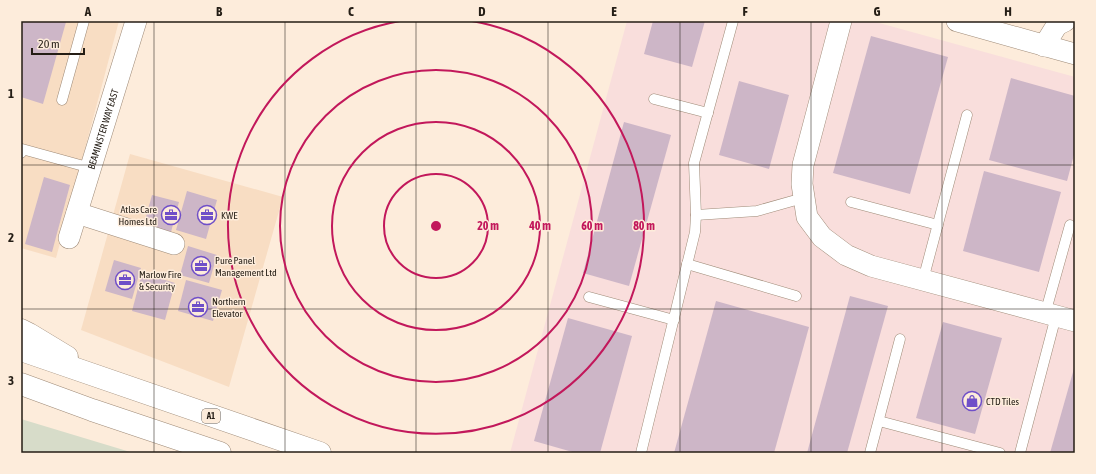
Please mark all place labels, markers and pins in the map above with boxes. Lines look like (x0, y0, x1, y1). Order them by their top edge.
place label: Atlas Care Homes Ltd (118, 204, 157, 227)
office icon: Atlas Care Homes Ltd (160, 204, 182, 226)
office icon: KWE (196, 204, 218, 226)
place label: KWE (221, 210, 238, 221)
centre of rings (429, 219, 443, 233)
office icon: Pure Panel Management Ltd (190, 255, 212, 277)
place label: Pure Panel Management Ltd (215, 255, 277, 278)
office icon: Marlow Fire & Security (114, 269, 136, 291)
place label: Marlow Fire & Security (139, 269, 182, 292)
office icon: Northern Elevator (187, 296, 209, 318)
place label: Northern Elevator (212, 296, 246, 319)
shop icon: CTD Tiles (961, 390, 983, 412)
place label: CTD Tiles (986, 396, 1019, 407)

